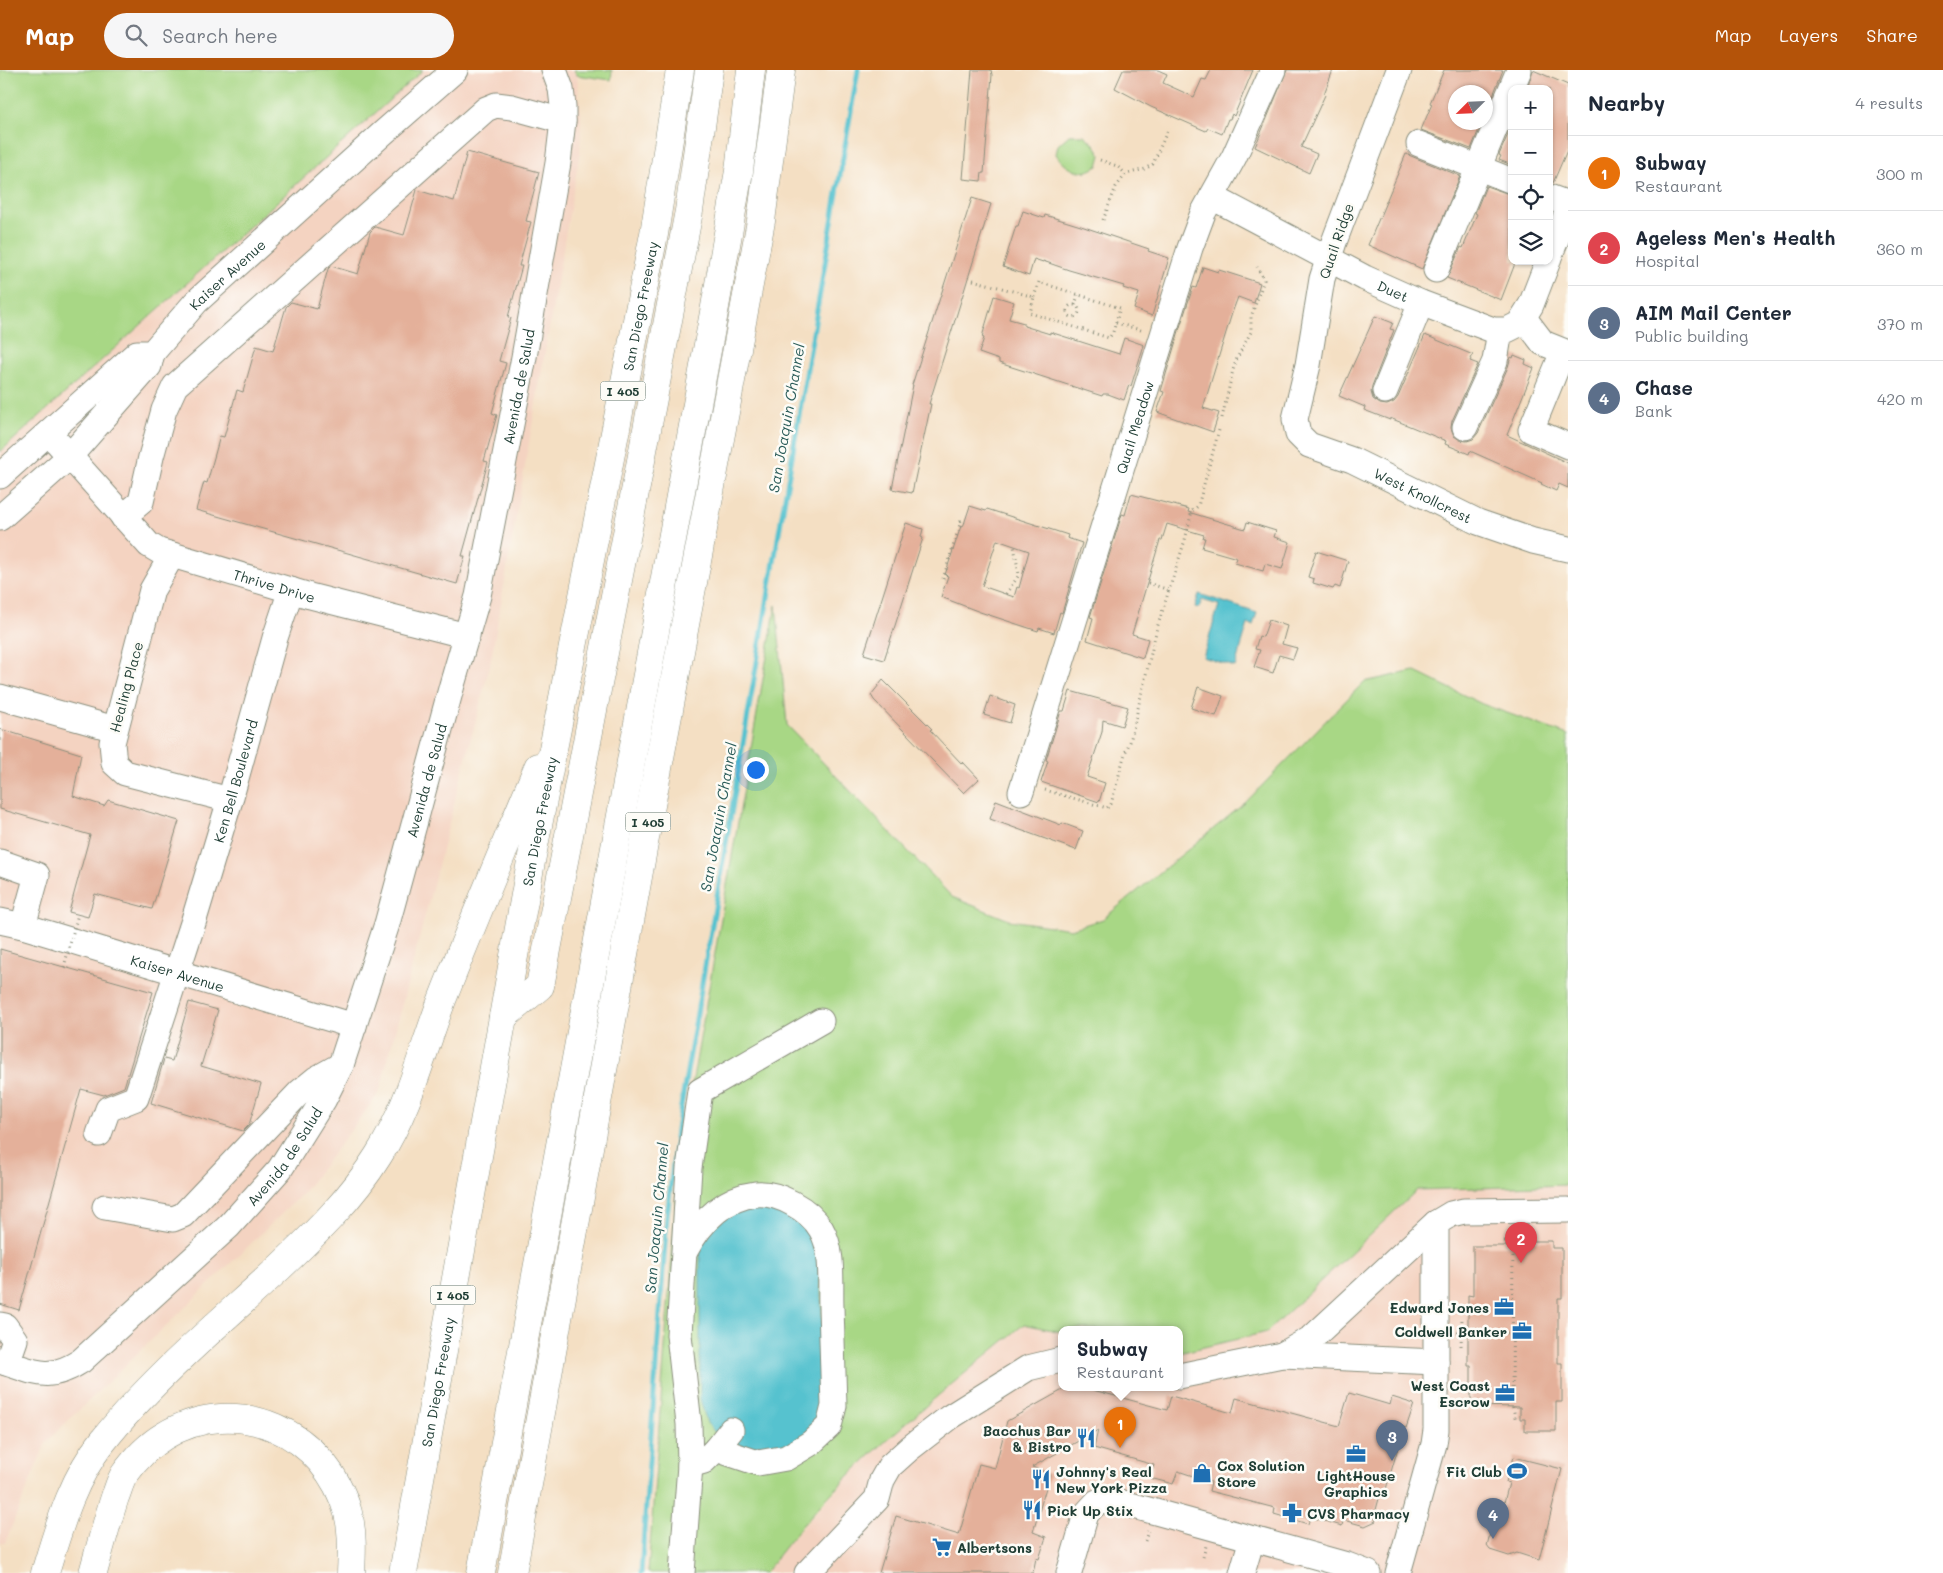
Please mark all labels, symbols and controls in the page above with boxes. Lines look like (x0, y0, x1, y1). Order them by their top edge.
search box (104, 13, 454, 58)
text: Map (25, 20, 74, 51)
icon: search (122, 21, 150, 49)
text: Search here (162, 23, 278, 48)
text: Map (1715, 23, 1751, 47)
text: Layers (1779, 23, 1838, 47)
text: Share (1866, 23, 1918, 47)
north arrow (1448, 85, 1493, 130)
map controls (1508, 85, 1553, 265)
button: + (1508, 85, 1553, 130)
text: Nearby (1588, 89, 1665, 116)
text: 4 results (1855, 92, 1923, 113)
button: − (1508, 130, 1553, 175)
text: Subway (1635, 150, 1706, 175)
text: 1 (1600, 163, 1608, 184)
text: 300 m (1876, 163, 1923, 184)
button: locate (1508, 175, 1553, 220)
text: Restaurant (1635, 175, 1723, 196)
street label: Quail Ridge (1314, 201, 1358, 281)
button: layers (1508, 220, 1553, 265)
text: Ageless Men's Health (1635, 225, 1835, 250)
street label: Kaiser Avenue (184, 235, 269, 313)
text: 2 (1600, 238, 1608, 259)
text: 360 m (1876, 238, 1923, 259)
street label: San Diego Freeway (618, 240, 662, 372)
text: Hospital (1635, 250, 1699, 271)
street label: Duet (1375, 275, 1412, 306)
text: AIM Mail Center (1635, 300, 1792, 325)
text: 3 (1599, 313, 1609, 334)
text: 370 m (1877, 313, 1923, 334)
text: Public building (1635, 325, 1748, 346)
street label: Avenida de Salud (498, 327, 538, 446)
water label: San Joaquin Channel (763, 342, 809, 494)
text: Chase (1635, 375, 1693, 400)
street label: Quail Meadow (1111, 378, 1158, 476)
road number: I 405 (600, 382, 646, 401)
text: 4 (1599, 388, 1609, 409)
text: 420 m (1877, 388, 1923, 409)
text: Bank (1635, 400, 1672, 421)
street label: West Knollcrest (1371, 463, 1475, 527)
street label: Thrive Drive (231, 564, 317, 606)
street label: Healing Place (105, 640, 147, 734)
street label: Ken Bell Boulevard (208, 717, 262, 845)
street label: Avenida de Salud (401, 721, 451, 840)
water label: San Joaquin Channel (695, 741, 741, 893)
street label: San Diego Freeway (517, 755, 561, 887)
your location (743, 757, 769, 783)
road number: I 405 (626, 812, 670, 832)
street label: Kaiser Avenue (128, 950, 227, 996)
street label: Avenida de Salud (242, 1103, 326, 1210)
water label: San Joaquin Channel (639, 1142, 673, 1294)
pin: 2 (1505, 1222, 1537, 1263)
road number: I 405 (430, 1286, 476, 1304)
office icon: Edward Jones (1493, 1296, 1515, 1318)
place label: Edward Jones (1389, 1298, 1489, 1317)
street label: San Diego Freeway (416, 1316, 458, 1448)
office icon: Coldwell Banker (1511, 1320, 1533, 1342)
place label: Coldwell Banker (1394, 1322, 1507, 1341)
popup (1058, 1326, 1183, 1391)
text: Subway (1077, 1336, 1148, 1361)
text: Restaurant (1077, 1361, 1164, 1382)
place label: West Coast Escrow (1411, 1376, 1490, 1411)
office icon: West Coast Escrow (1494, 1382, 1516, 1404)
pin: 1 (1104, 1407, 1136, 1448)
pin: 3 (1376, 1420, 1408, 1461)
place label: Bacchus Bar & Bistro (983, 1421, 1071, 1456)
restaurant icon: Bacchus Bar & Bistro (1075, 1427, 1097, 1449)
office icon: LightHouse Graphics (1345, 1443, 1367, 1465)
place label: Cox Solution Store (1217, 1456, 1305, 1491)
sports icon: Fit Club (1506, 1460, 1528, 1482)
place label: Johnny's Real New York Pizza (1056, 1462, 1167, 1497)
shop icon: Cox Solution Store (1191, 1462, 1213, 1484)
place label: Fit Club (1446, 1462, 1502, 1481)
place label: LightHouse Graphics (1317, 1466, 1395, 1501)
restaurant icon: Johnny's Real New York Pizza (1030, 1468, 1052, 1490)
pin: 4 (1477, 1498, 1509, 1539)
restaurant icon: Pick Up Stix (1021, 1499, 1043, 1521)
place label: Pick Up Stix (1047, 1501, 1133, 1520)
pharmacy icon: CVS Pharmacy (1281, 1502, 1303, 1524)
place label: CVS Pharmacy (1307, 1504, 1410, 1523)
supermarket icon: Albertsons (931, 1536, 953, 1558)
place label: Albertsons (957, 1538, 1032, 1557)

